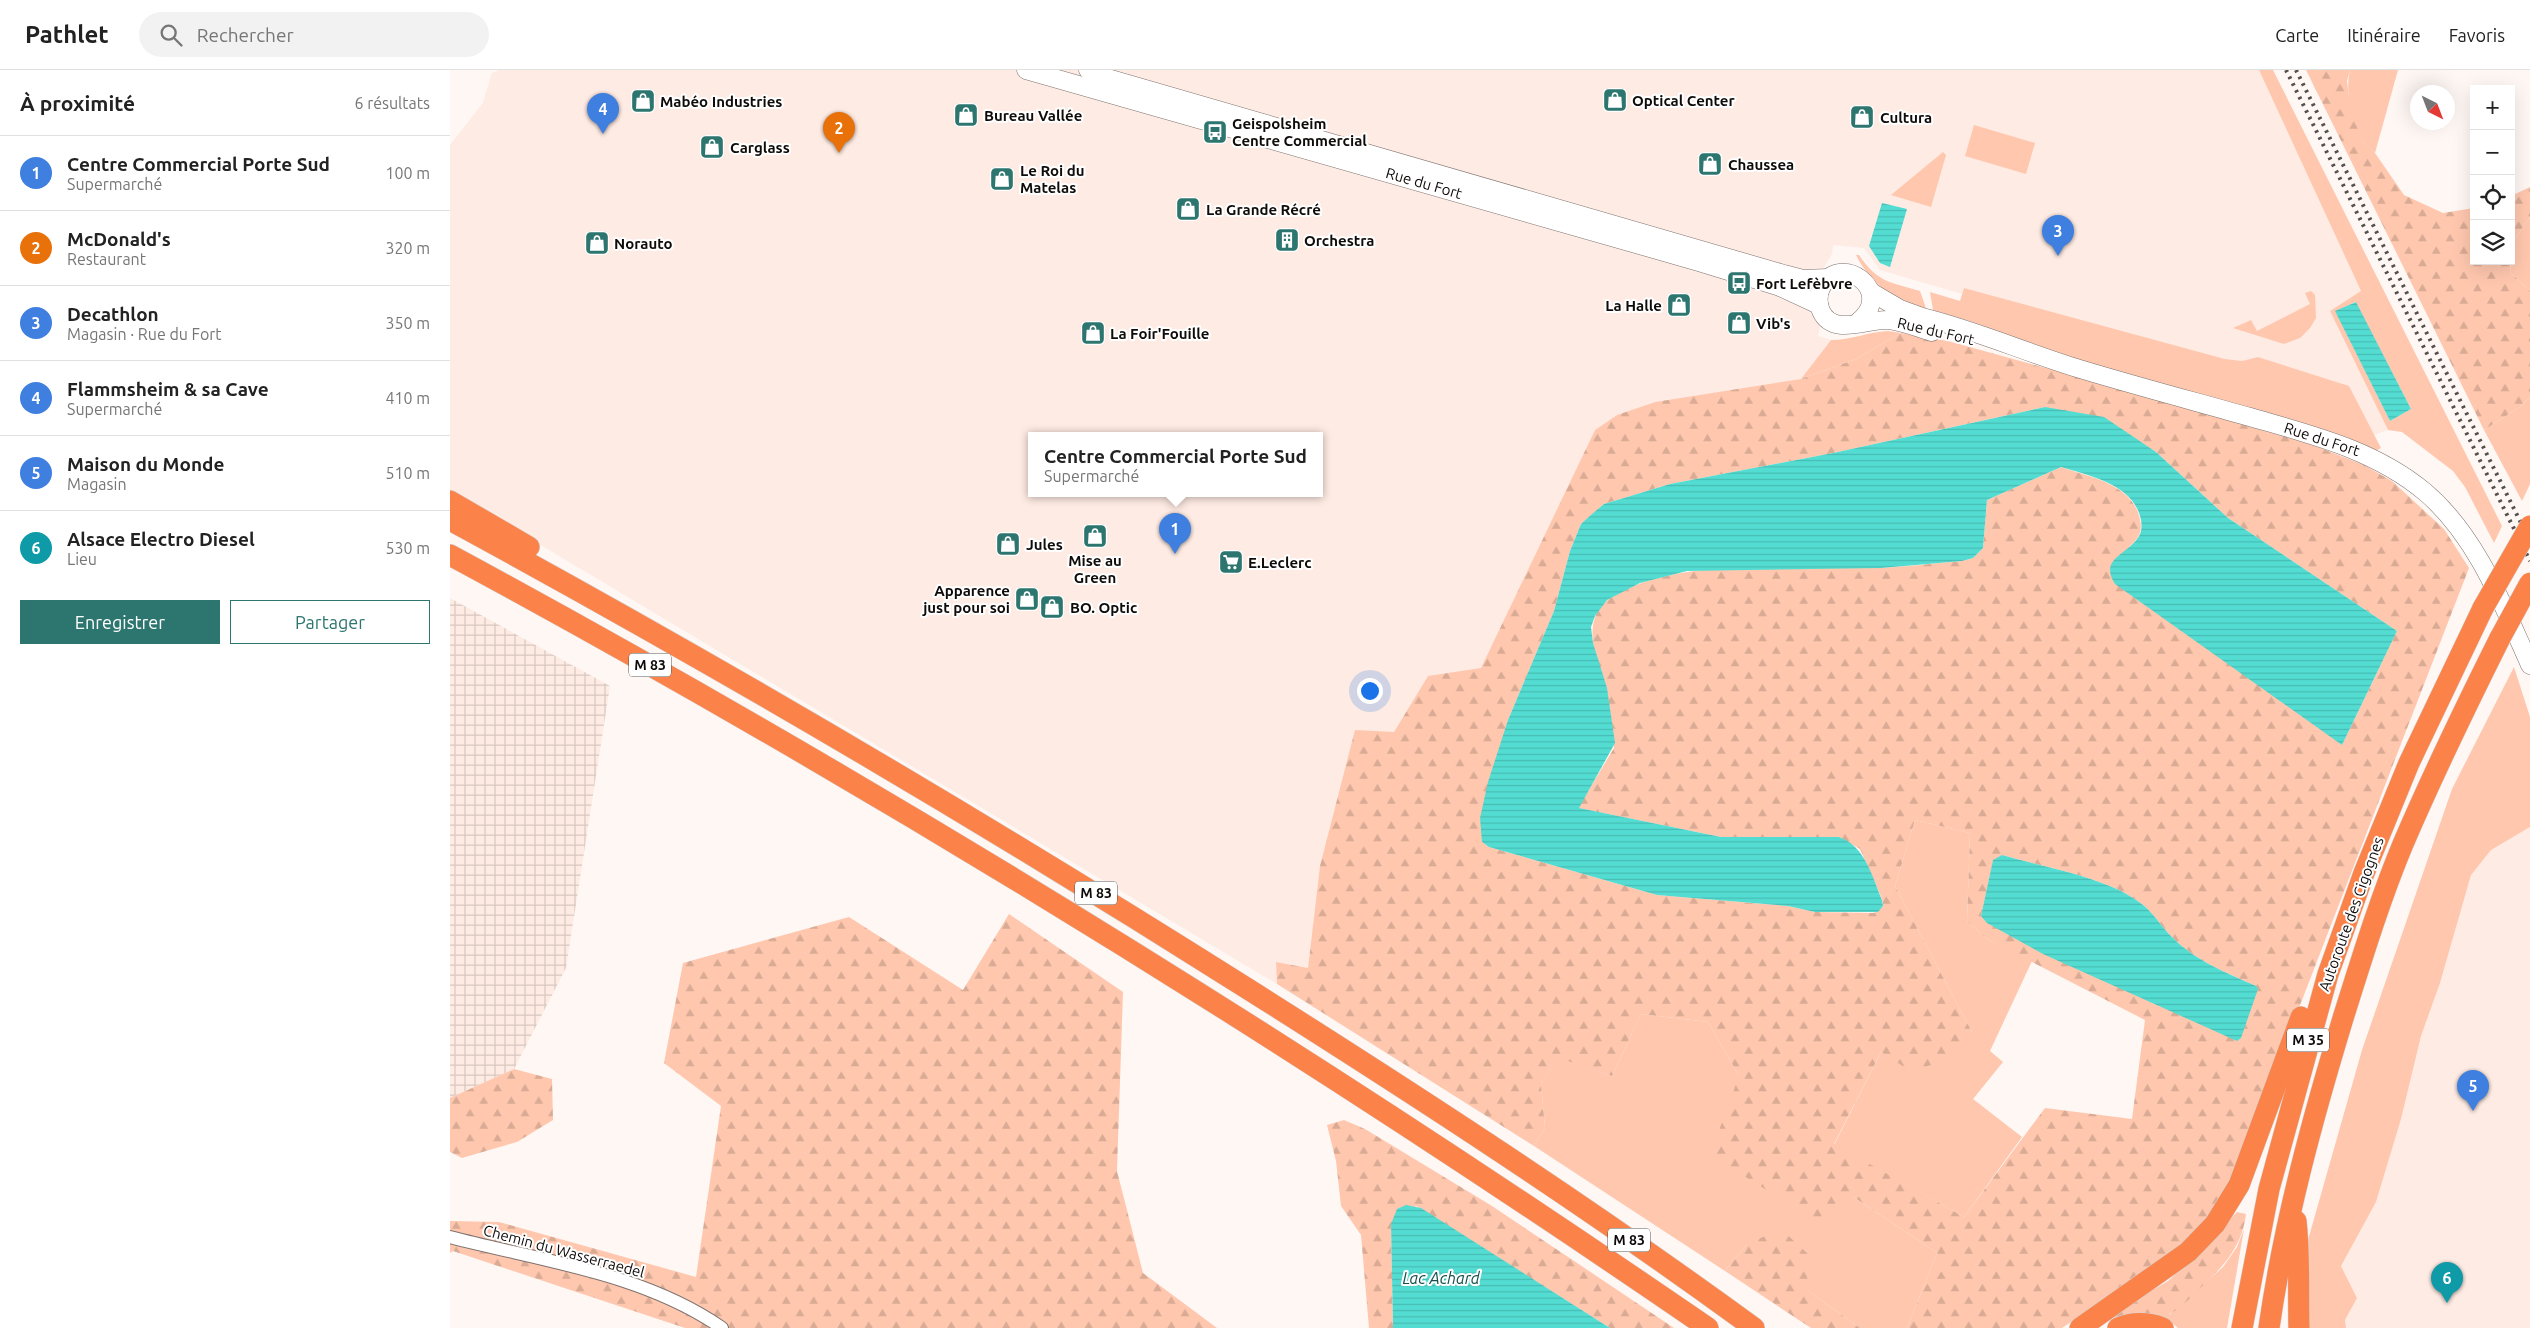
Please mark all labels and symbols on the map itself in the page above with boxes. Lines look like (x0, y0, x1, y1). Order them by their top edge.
north arrow (2410, 85, 2455, 130)
shop icon: Optical Center (1602, 87, 1628, 113)
shop icon: Mabéo Industries (630, 88, 656, 114)
place label: Optical Center (1632, 92, 1735, 109)
pin: 4 (587, 93, 619, 134)
place label: Mabéo Industries (660, 93, 782, 110)
shop icon: Bureau Vallée (953, 102, 979, 128)
shop icon: Cultura (1849, 104, 1875, 130)
place label: Bureau Vallée (984, 107, 1082, 124)
place label: Cultura (1880, 109, 1932, 126)
pin: 2 (823, 112, 855, 153)
place label: Geispolsheim Centre Commercial (1232, 115, 1367, 149)
bus stop icon: Geispolsheim Centre Commercial (1202, 119, 1228, 145)
shop icon: Carglass (699, 134, 725, 160)
place label: Carglass (730, 139, 790, 156)
shop icon: Chaussea (1697, 151, 1723, 177)
place label: Chaussea (1728, 156, 1794, 173)
place label: Le Roi du Matelas (1020, 162, 1085, 196)
street label: Rue du Fort (1384, 164, 1464, 202)
shop icon: Le Roi du Matelas (989, 166, 1015, 192)
shop icon: La Grande Récré (1175, 196, 1201, 222)
place label: La Grande Récré (1206, 201, 1321, 218)
pin: 3 (2042, 215, 2074, 256)
building icon: Orchestra (1274, 227, 1300, 253)
shop icon: Norauto (584, 230, 610, 256)
place label: Orchestra (1304, 232, 1374, 249)
place label: Norauto (614, 235, 672, 252)
bus stop icon: Fort Lefèbvre (1726, 270, 1752, 296)
place label: Fort Lefèbvre (1756, 275, 1853, 292)
shop icon: La Halle (1666, 292, 1692, 318)
place label: La Halle (1605, 297, 1662, 314)
shop icon: Vib's (1726, 310, 1752, 336)
street label: Rue du Fort (1896, 314, 1976, 348)
place label: Vib's (1756, 315, 1791, 332)
shop icon: La Foir'Fouille (1080, 320, 1106, 346)
place label: La Foir'Fouille (1110, 325, 1209, 342)
street label: Rue du Fort (2282, 419, 2362, 459)
pin: 1 (1159, 513, 1191, 554)
shop icon: Mise au Green (1082, 523, 1108, 549)
shop icon: Jules (995, 531, 1021, 557)
place label: Jules (1026, 536, 1063, 553)
supermarket icon: E.Leclerc (1218, 549, 1244, 575)
place label: Mise au Green (1068, 552, 1122, 586)
place label: E.Leclerc (1248, 554, 1312, 571)
place label: Apparence just pour soi (921, 582, 1010, 616)
shop icon: Apparence just pour soi (1014, 586, 1040, 612)
shop icon: BO. Optic (1039, 594, 1065, 620)
place label: BO. Optic (1070, 599, 1137, 616)
road number: M 83 (629, 654, 671, 676)
your location (1357, 678, 1383, 704)
street label: Autoroute des Cigognes (2315, 835, 2387, 993)
road number: M 83 (1075, 881, 1117, 904)
road number: M 35 (2287, 1028, 2329, 1052)
pin: 5 (2457, 1070, 2489, 1111)
street label: Chemin du Wasserraedel (481, 1221, 647, 1281)
road number: M 83 (1608, 1228, 1650, 1252)
pin: 6 (2431, 1262, 2463, 1303)
water label: Lac Achard (1402, 1269, 1481, 1287)

